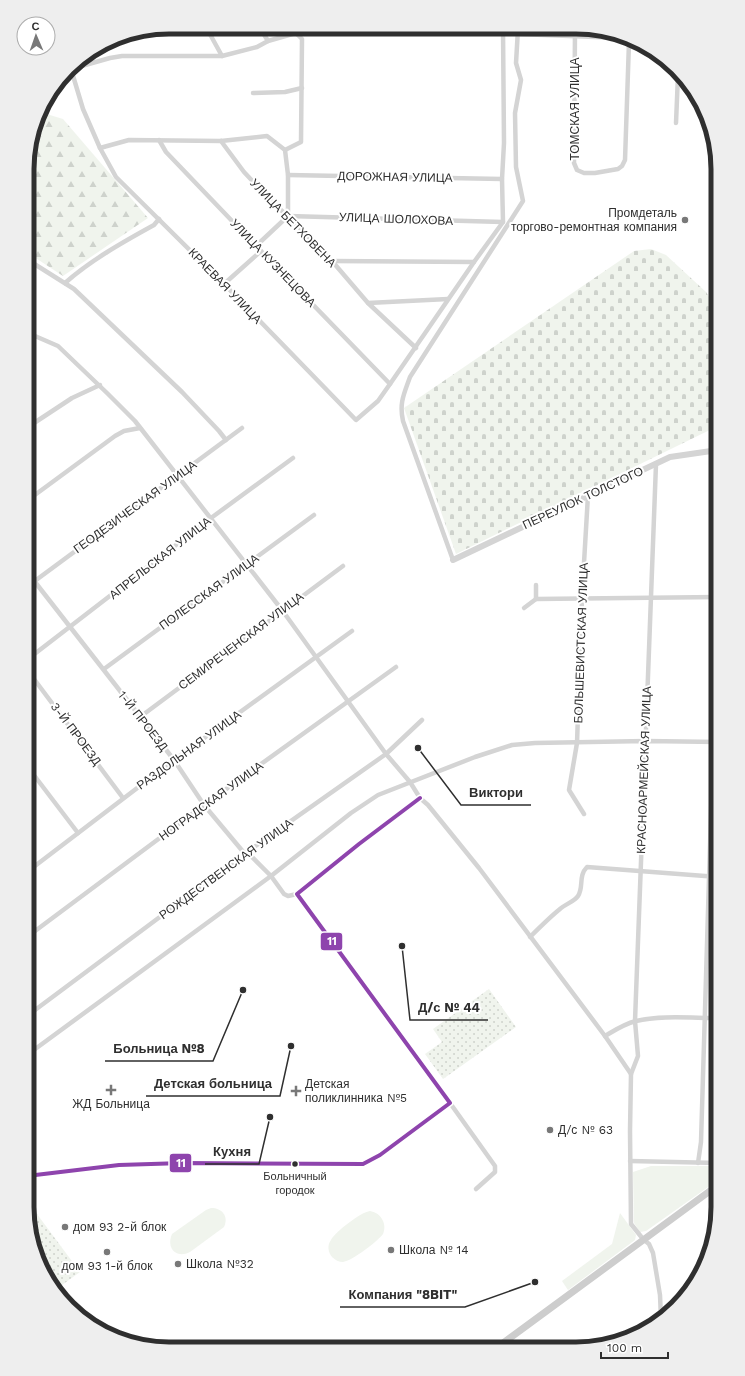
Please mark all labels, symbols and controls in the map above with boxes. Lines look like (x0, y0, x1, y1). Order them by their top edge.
north arrow (16, 16, 56, 56)
text: С (31, 20, 40, 33)
street label: ТОМСКАЯ УЛИЦА (568, 57, 582, 161)
street label: ДОРОЖНАЯ УЛИЦА (337, 169, 453, 185)
street label: УЛИЦА БЕТХОВЕНА (247, 176, 339, 270)
place label: Промдеталь торгово-ремонтная компания (511, 206, 677, 234)
street label: УЛИЦА ШОЛОХОВА (339, 210, 453, 228)
marker: Промдеталь торгово-ремонтная компания (680, 215, 690, 225)
street label: УЛИЦА КУЗНЕЦОВА (227, 216, 319, 310)
street label: КРАЕВАЯ УЛИЦА (186, 245, 264, 327)
street label: ГЕОДЕЗИЧЕСКАЯ УЛИЦА (71, 458, 199, 556)
street label: ПЕРЕУЛОК ТОЛСТОГО (520, 464, 646, 532)
street label: АПРЕЛЬСКАЯ УЛИЦА (106, 514, 214, 602)
street label: ПОЛЕССКАЯ УЛИЦА (157, 551, 261, 633)
street label: БОЛЬШЕВИСТСКАЯ УЛИЦА (571, 562, 591, 724)
street label: СЕМИРЕЧЕНСКАЯ УЛИЦА (176, 589, 306, 693)
street label: КРАСНОАРМЕЙСКАЯ УЛИЦА (633, 686, 654, 854)
street label: 1-Й ПРОЕЗД (115, 688, 172, 754)
street label: 3-Й ПРОЕЗД (48, 699, 105, 768)
street label: РАЗДОЛЬНАЯ УЛИЦА (134, 707, 244, 793)
street label: НОГРАДСКАЯ УЛИЦА (156, 759, 266, 843)
callout: Виктори (461, 780, 531, 805)
text: Виктори (469, 785, 523, 800)
street label: РОЖДЕСТВЕНСКАЯ УЛИЦА (157, 816, 295, 922)
line badge: 11 (320, 932, 343, 951)
text: 11 (327, 935, 337, 948)
callout: Д/с № 44 (410, 995, 488, 1020)
text: Д/с № 44 (418, 1000, 481, 1015)
callout: Больница №8 (105, 1036, 213, 1061)
text: Больница №8 (113, 1041, 205, 1056)
callout: Детская больница (146, 1071, 280, 1096)
text: Детская больница (154, 1076, 273, 1091)
place label: Детская поликлинника №5 (305, 1077, 407, 1105)
marker: ЖД Больница (105, 1084, 117, 1096)
marker: Детская поликлинника №5 (290, 1085, 302, 1097)
place label: ЖД Больница (72, 1097, 150, 1111)
place label: Д/с № 63 (558, 1123, 613, 1137)
marker: Д/с № 63 (545, 1125, 555, 1135)
callout: Кухня (205, 1139, 259, 1164)
text: Кухня (213, 1144, 251, 1159)
line badge: 11 (169, 1153, 192, 1173)
text: 11 (176, 1157, 186, 1170)
marker: Больничный городок (290, 1159, 300, 1169)
place label: Больничный городок (263, 1170, 327, 1197)
place label: дом 93 2-й блок (73, 1220, 167, 1234)
marker: дом 93 2-й блок (60, 1222, 70, 1232)
place label: Школа № 14 (399, 1243, 469, 1257)
marker: Школа № 14 (386, 1245, 396, 1255)
marker: дом 93 1-й блок (102, 1247, 112, 1257)
place label: Школа №32 (186, 1257, 254, 1271)
place label: дом 93 1-й блок (61, 1259, 153, 1273)
marker: Школа №32 (173, 1259, 183, 1269)
callout: Компания "8BIT" (340, 1282, 465, 1307)
text: Компания "8BIT" (349, 1287, 458, 1302)
scale bar (601, 1334, 668, 1360)
text: 100 m (607, 1341, 642, 1355)

